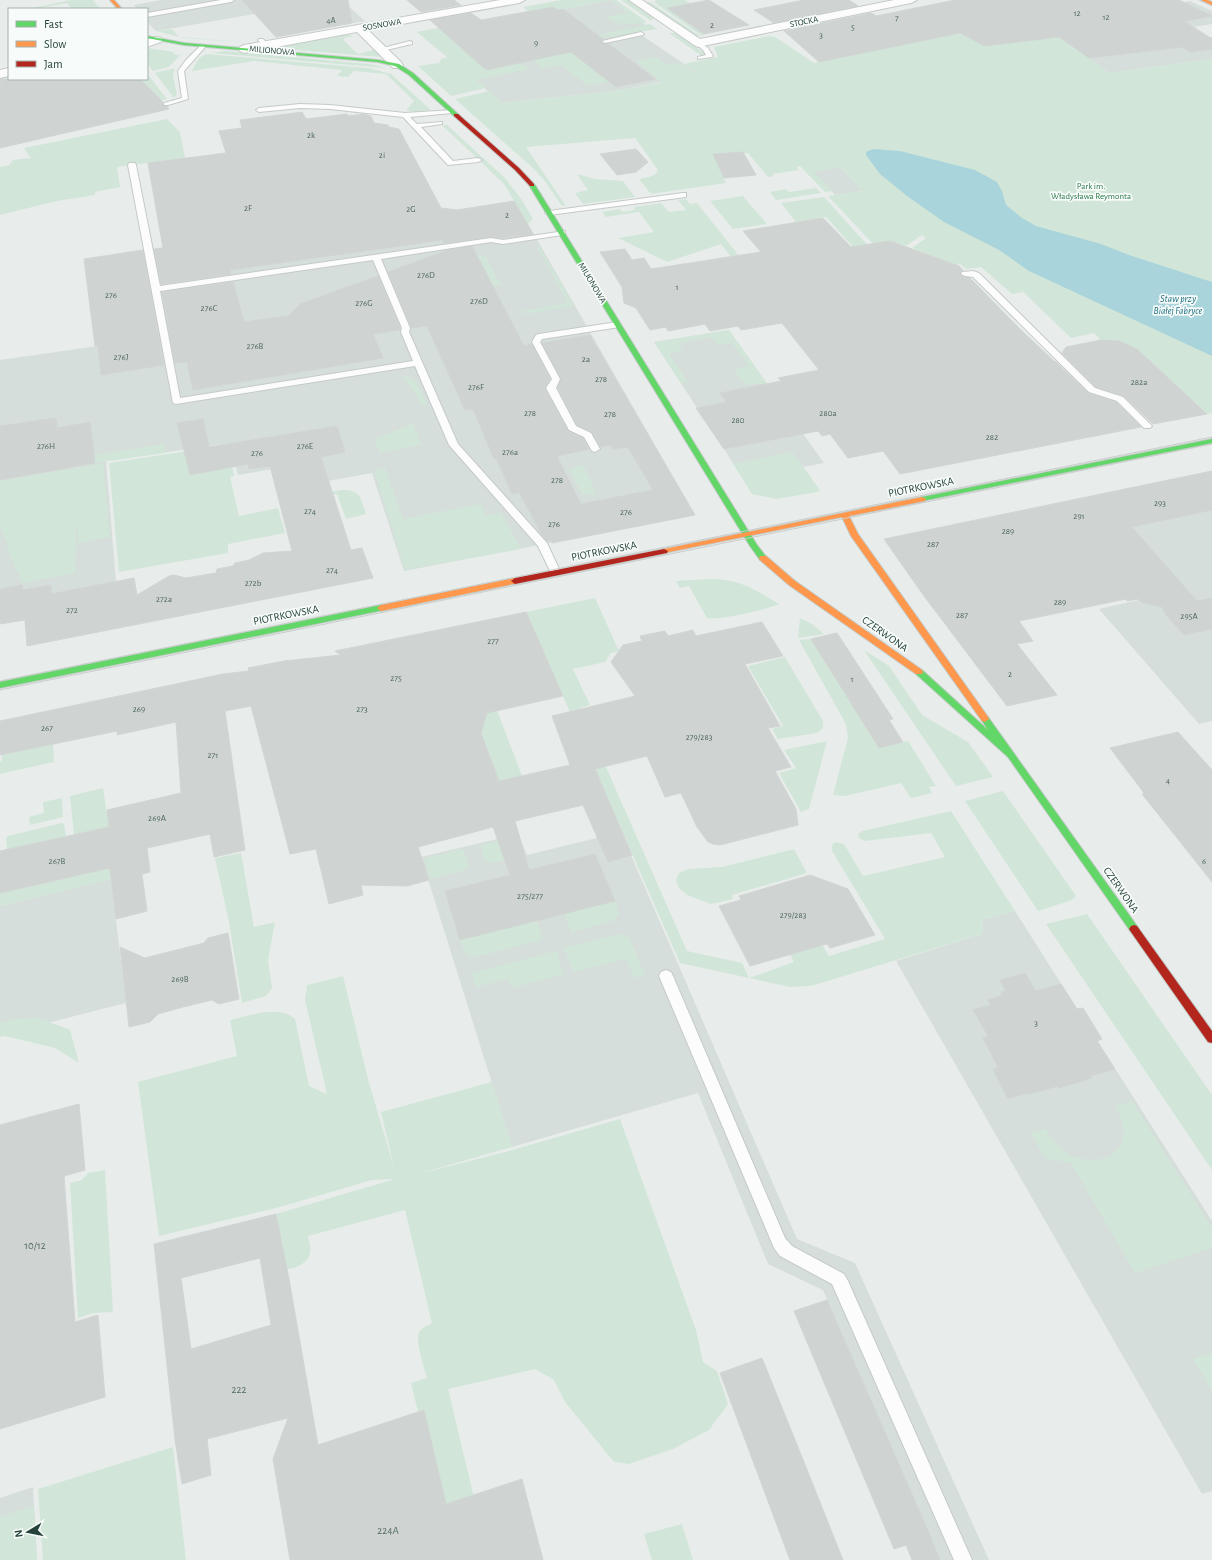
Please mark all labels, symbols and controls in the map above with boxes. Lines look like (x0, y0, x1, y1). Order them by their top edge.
legend (8, 8, 148, 80)
house number: 12 (1073, 9, 1081, 18)
house number: 12 (1102, 13, 1110, 22)
house number: 7 (895, 14, 899, 23)
street label: STOCKA (789, 15, 819, 29)
house number: 4A (326, 16, 336, 25)
street label: SOSNOWA (362, 17, 402, 33)
text: Fast (44, 18, 63, 30)
house number: 2 (710, 21, 714, 30)
house number: 5 (851, 23, 855, 32)
house number: 3 (819, 31, 823, 40)
text: Slow (44, 38, 66, 50)
house number: 9 (534, 39, 538, 48)
street label: MILIONOWA (249, 45, 295, 57)
text: Jam (44, 58, 63, 70)
house number: 2k (307, 131, 316, 140)
house number: 2i (379, 151, 385, 160)
park label: Park im. Władysława Reymonta (1051, 182, 1131, 201)
house number: 2F (244, 204, 252, 213)
house number: 2G (406, 205, 416, 214)
house number: 2 (505, 211, 509, 220)
street label: MILIONOWA (576, 261, 608, 305)
house number: 276D (417, 271, 435, 280)
house number: 1 (675, 283, 679, 292)
house number: 276 (105, 291, 117, 300)
water label: Staw przy Białej Fabryce (1154, 294, 1203, 316)
house number: 276D (470, 297, 488, 306)
house number: 276G (355, 299, 373, 308)
house number: 276C (201, 304, 218, 313)
house number: 276B (247, 342, 264, 351)
house number: 276J (114, 353, 128, 362)
house number: 2a (582, 355, 590, 364)
house number: 278 (595, 375, 607, 384)
house number: 282a (1131, 378, 1147, 387)
house number: 276F (468, 383, 484, 392)
house number: 278 (524, 409, 536, 418)
house number: 280a (819, 409, 837, 418)
house number: 278 (604, 410, 616, 419)
house number: 280 (731, 416, 745, 425)
house number: 282 (986, 433, 998, 442)
house number: 276H (37, 442, 55, 451)
house number: 276E (297, 442, 314, 451)
house number: 276a (502, 448, 518, 457)
house number: 276 (251, 449, 263, 458)
street label: PIOTRKOWSKA (887, 475, 955, 499)
house number: 278 (551, 476, 563, 485)
house number: 293 (1154, 499, 1166, 508)
house number: 274 (304, 507, 317, 516)
house number: 276 (620, 508, 632, 517)
house number: 291 (1073, 512, 1085, 521)
house number: 276 (548, 520, 560, 529)
house number: 289 (1002, 527, 1014, 536)
street label: PIOTRKOWSKA (570, 539, 638, 563)
house number: 287 (927, 540, 939, 549)
house number: 274 (326, 566, 339, 575)
house number: 272b (245, 579, 262, 588)
house number: 272a (156, 595, 172, 604)
house number: 289 (1054, 598, 1066, 607)
street label: PIOTRKOWSKA (252, 603, 320, 627)
house number: 272 (66, 606, 78, 615)
house number: 287 (956, 611, 968, 620)
house number: 295A (1180, 612, 1198, 621)
street label: CZERWONA (860, 614, 910, 654)
house number: 277 (487, 637, 499, 646)
house number: 2 (1008, 670, 1012, 679)
house number: 275 (390, 674, 402, 683)
house number: 1 (850, 675, 854, 684)
house number: 269 (133, 705, 145, 714)
house number: 273 (356, 705, 368, 714)
house number: 267 (41, 724, 53, 733)
house number: 279/283 (686, 733, 713, 742)
house number: 271 (208, 751, 218, 760)
house number: 4 (1166, 776, 1171, 785)
house number: 269A (148, 814, 166, 823)
house number: 267B (49, 857, 66, 866)
house number: 6 (1202, 857, 1206, 866)
street label: CZERWONA (1101, 865, 1141, 915)
house number: 275/277 (517, 892, 543, 901)
house number: 279/283 (780, 911, 807, 920)
house number: 269B (171, 975, 189, 984)
house number: 3 (1034, 1019, 1038, 1028)
house number: 10/12 (24, 1240, 46, 1251)
house number: 222 (231, 1384, 247, 1395)
north arrow (8, 1512, 48, 1552)
house number: 224A (377, 1525, 399, 1536)
text: N (13, 1529, 25, 1538)

